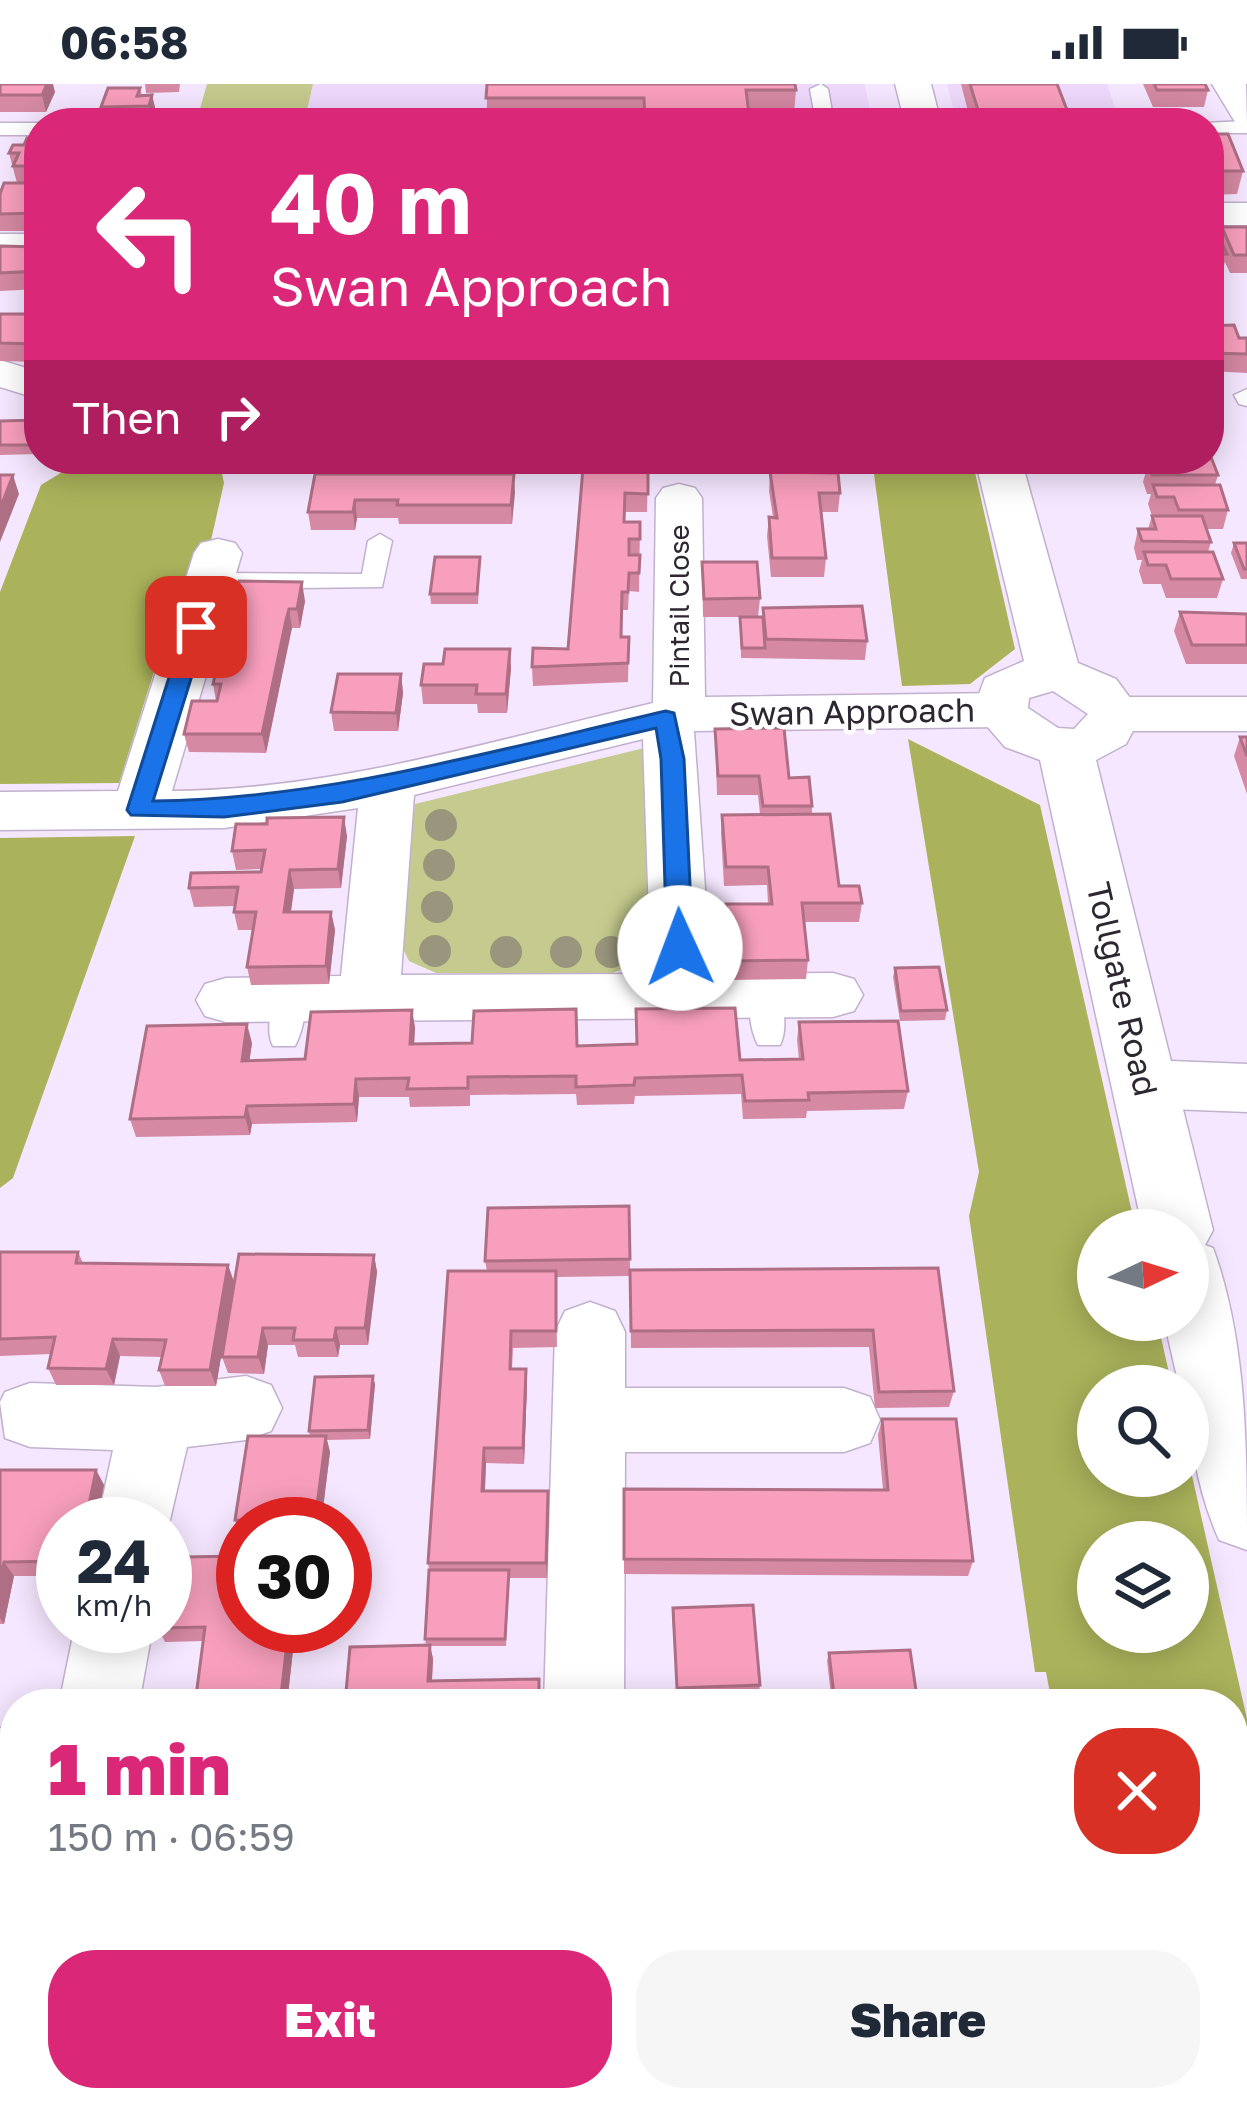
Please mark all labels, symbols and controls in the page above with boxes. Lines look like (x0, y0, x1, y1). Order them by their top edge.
text: 06:58 (60, 15, 188, 69)
text: 40 m (270, 152, 472, 252)
icon: left (72, 156, 228, 312)
text: Swan Approach (270, 253, 673, 318)
icon: right (205, 384, 271, 450)
text: Then (72, 390, 181, 444)
street label: Pintail Close (663, 525, 695, 687)
pin (145, 576, 247, 678)
icon: arrive (163, 594, 229, 660)
street label: Swan Approach (729, 689, 975, 733)
street label: Tollgate Road (1079, 878, 1167, 1100)
position arrow (617, 885, 743, 1011)
north arrow (1077, 1209, 1209, 1341)
map controls (1077, 1209, 1209, 1653)
button: search (1077, 1365, 1209, 1497)
speed limit sign: 30 (216, 1497, 372, 1653)
button: layers (1077, 1521, 1209, 1653)
text: 24 (77, 1524, 151, 1596)
text: km/h (76, 1587, 152, 1623)
text: 1 min (48, 1724, 231, 1811)
button: close (1074, 1728, 1200, 1854)
text: 150 m · 06:59 (48, 1813, 295, 1860)
button: Exit (48, 1950, 612, 2088)
button: Share (636, 1950, 1200, 2088)

